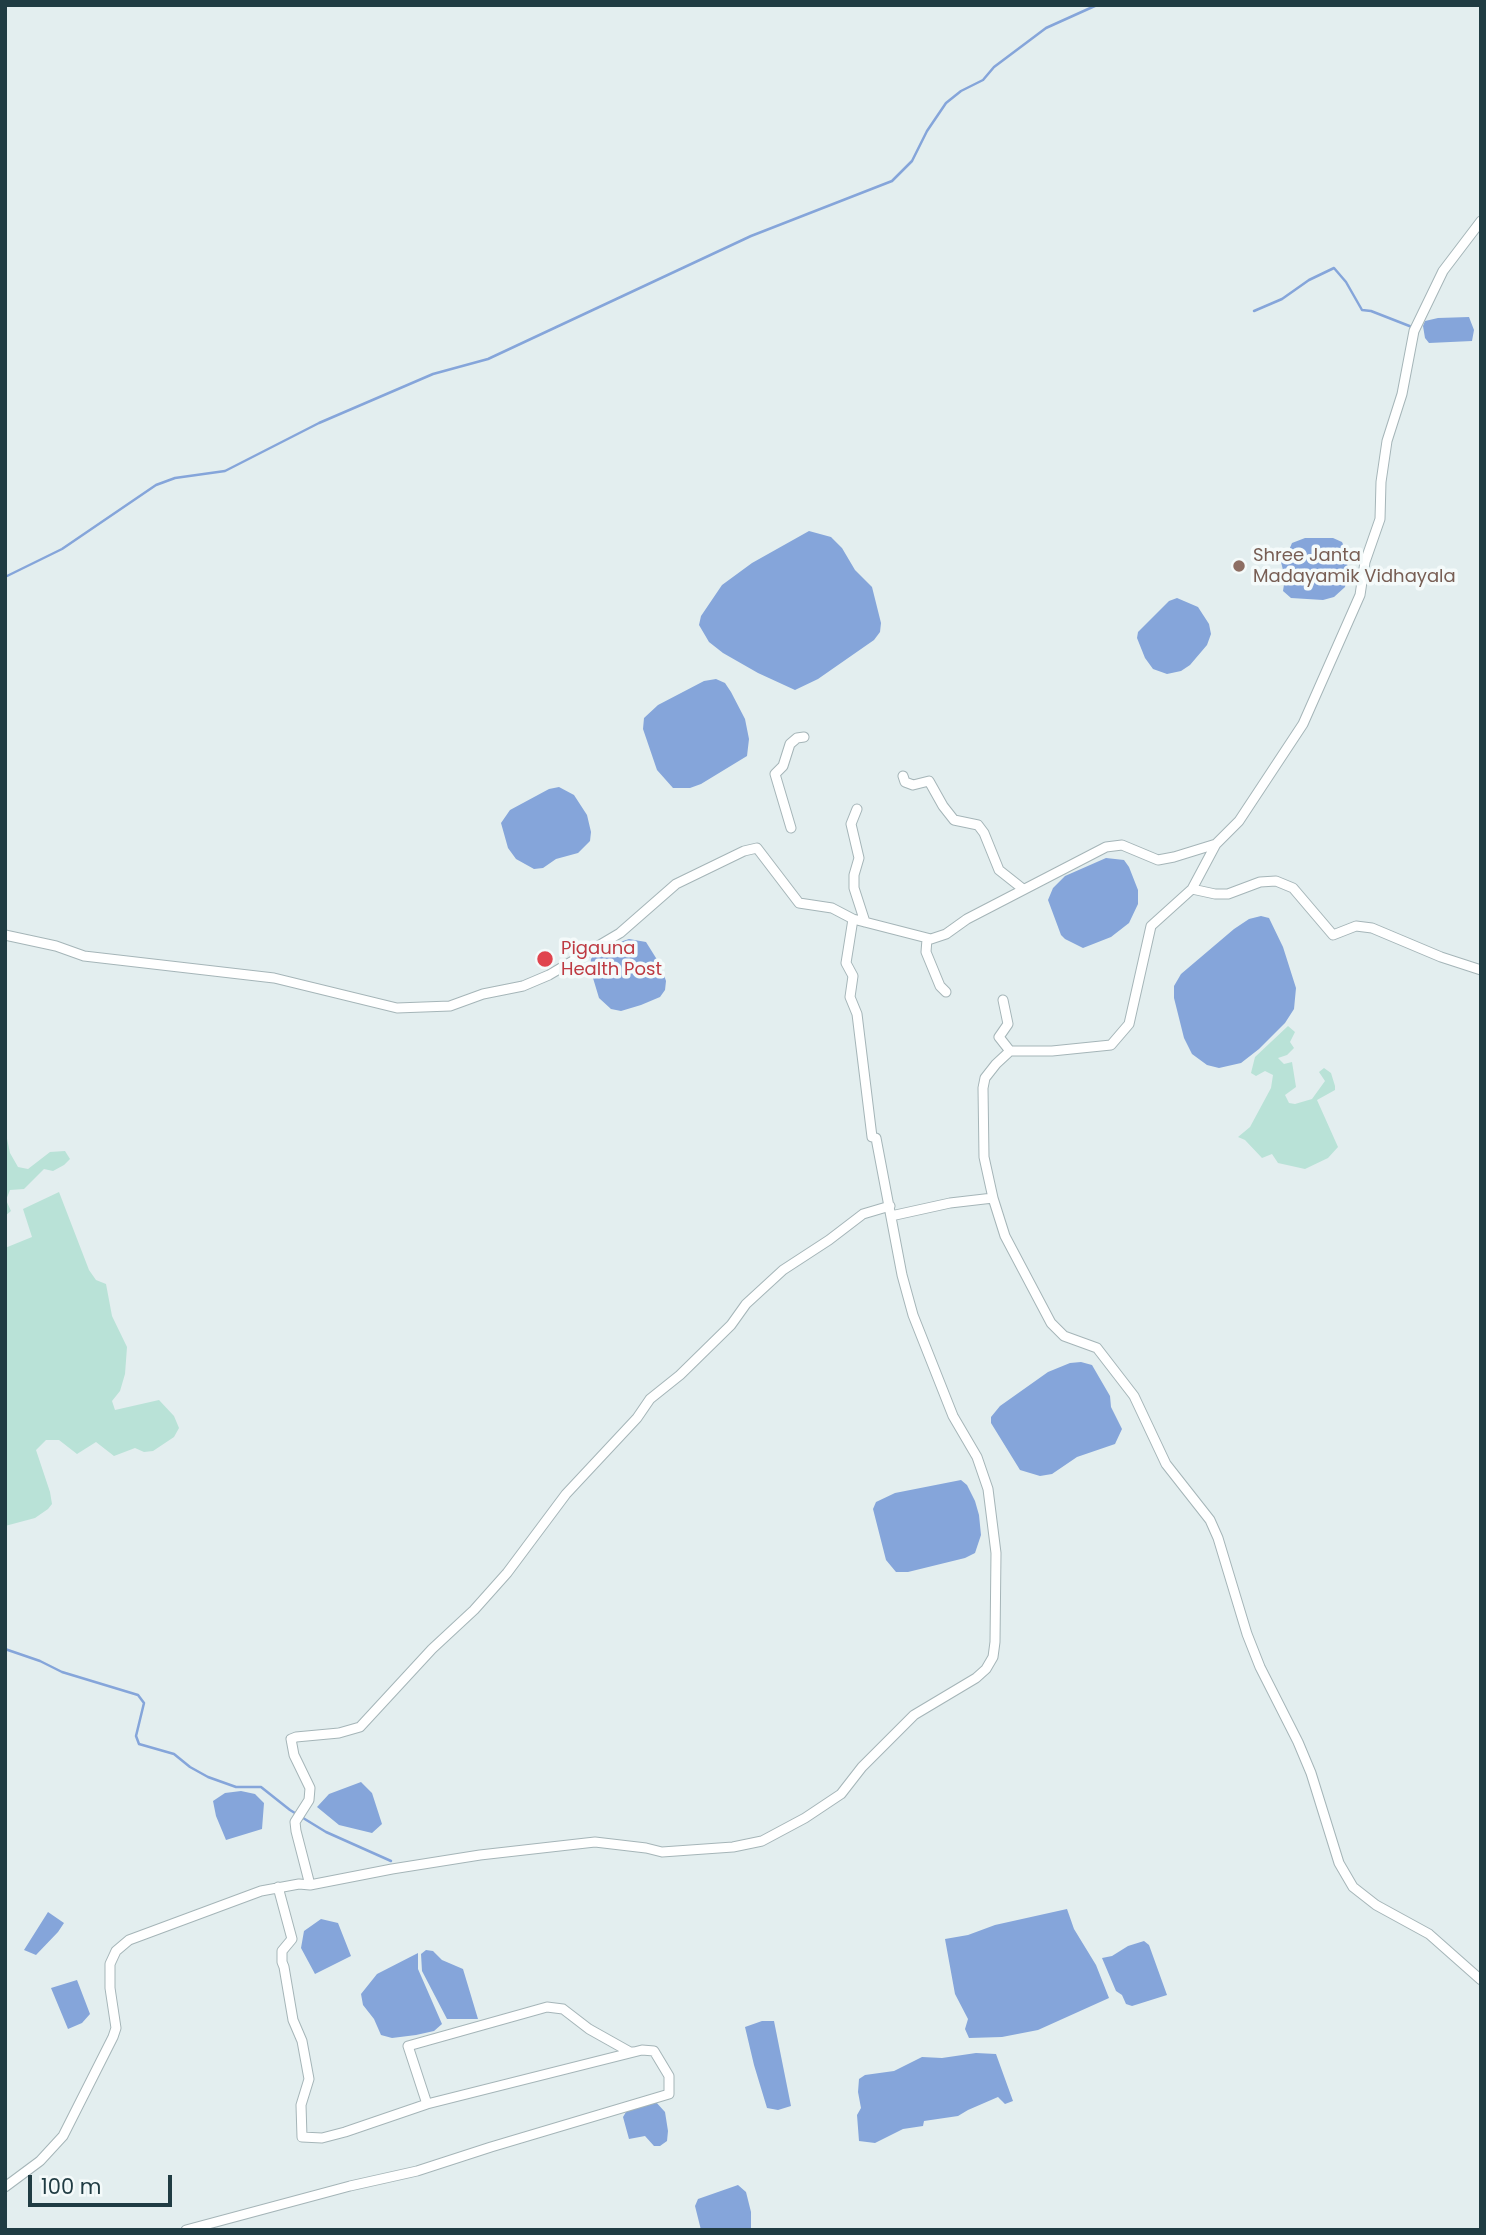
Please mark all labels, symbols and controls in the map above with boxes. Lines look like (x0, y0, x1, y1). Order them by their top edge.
place label: Shree Janta Madayamik Vidhayala (1253, 545, 1456, 588)
marker: Shree Janta Madayamik Vidhayala (1231, 558, 1247, 574)
place label: Pigauna Health Post (561, 938, 662, 981)
marker: Pigauna Health Post (535, 949, 555, 969)
scale bar (32, 2162, 175, 2206)
text: 100 m (41, 2172, 101, 2201)

